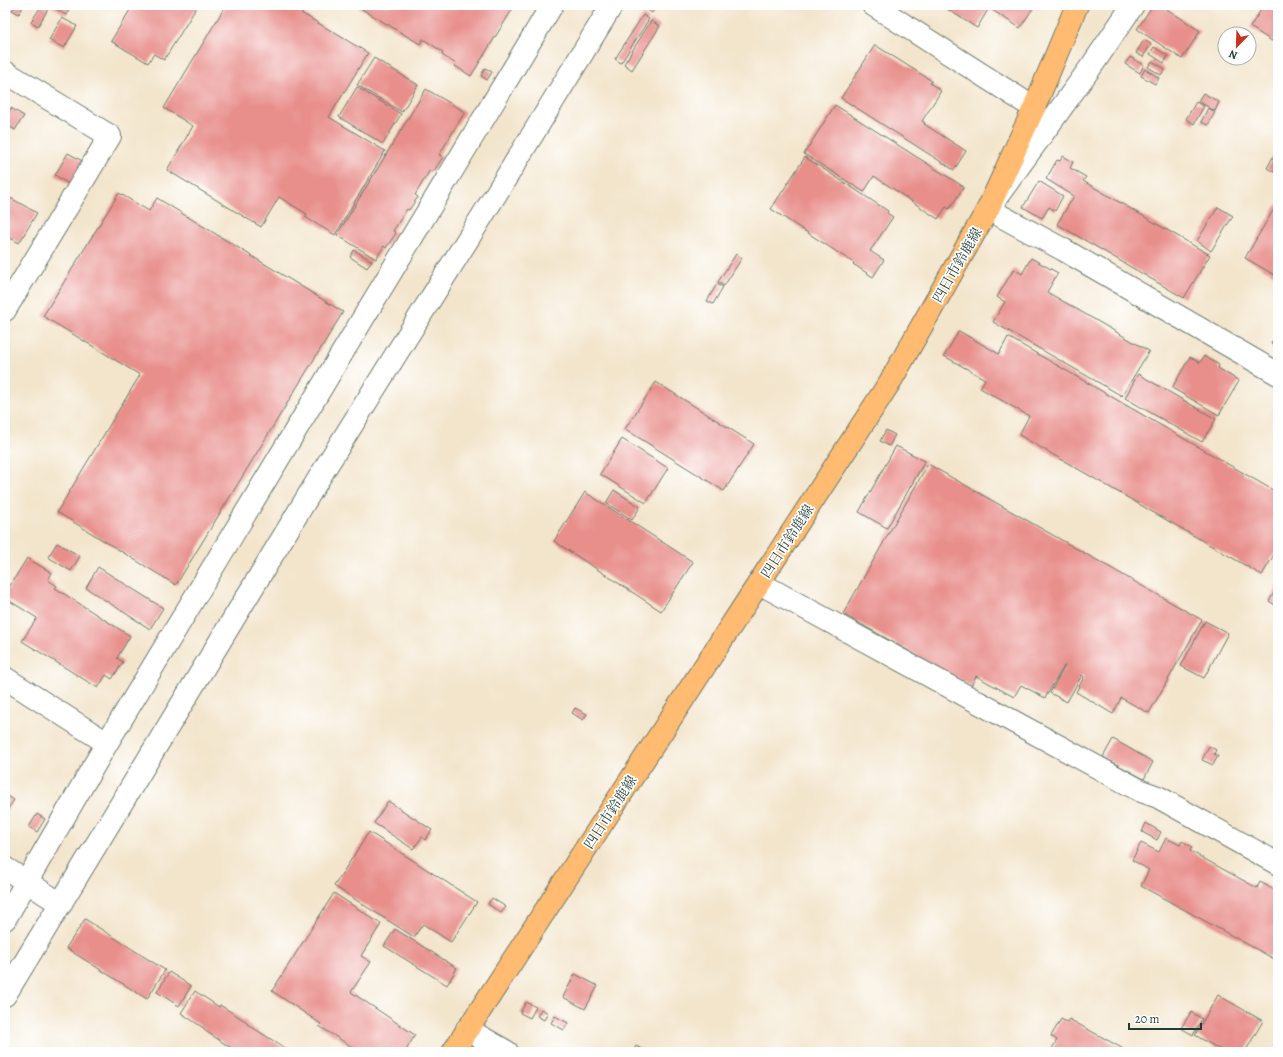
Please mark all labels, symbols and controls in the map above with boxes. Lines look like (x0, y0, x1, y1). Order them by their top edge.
north arrow (1217, 26, 1257, 66)
text: N (1227, 46, 1240, 63)
street label: 四日市鈴鹿線 (928, 224, 987, 306)
street label: 四日市鈴鹿線 (757, 501, 818, 582)
street label: 四日市鈴鹿線 (580, 772, 641, 853)
scale bar (1129, 1005, 1201, 1031)
text: 20 m (1135, 1011, 1159, 1027)

